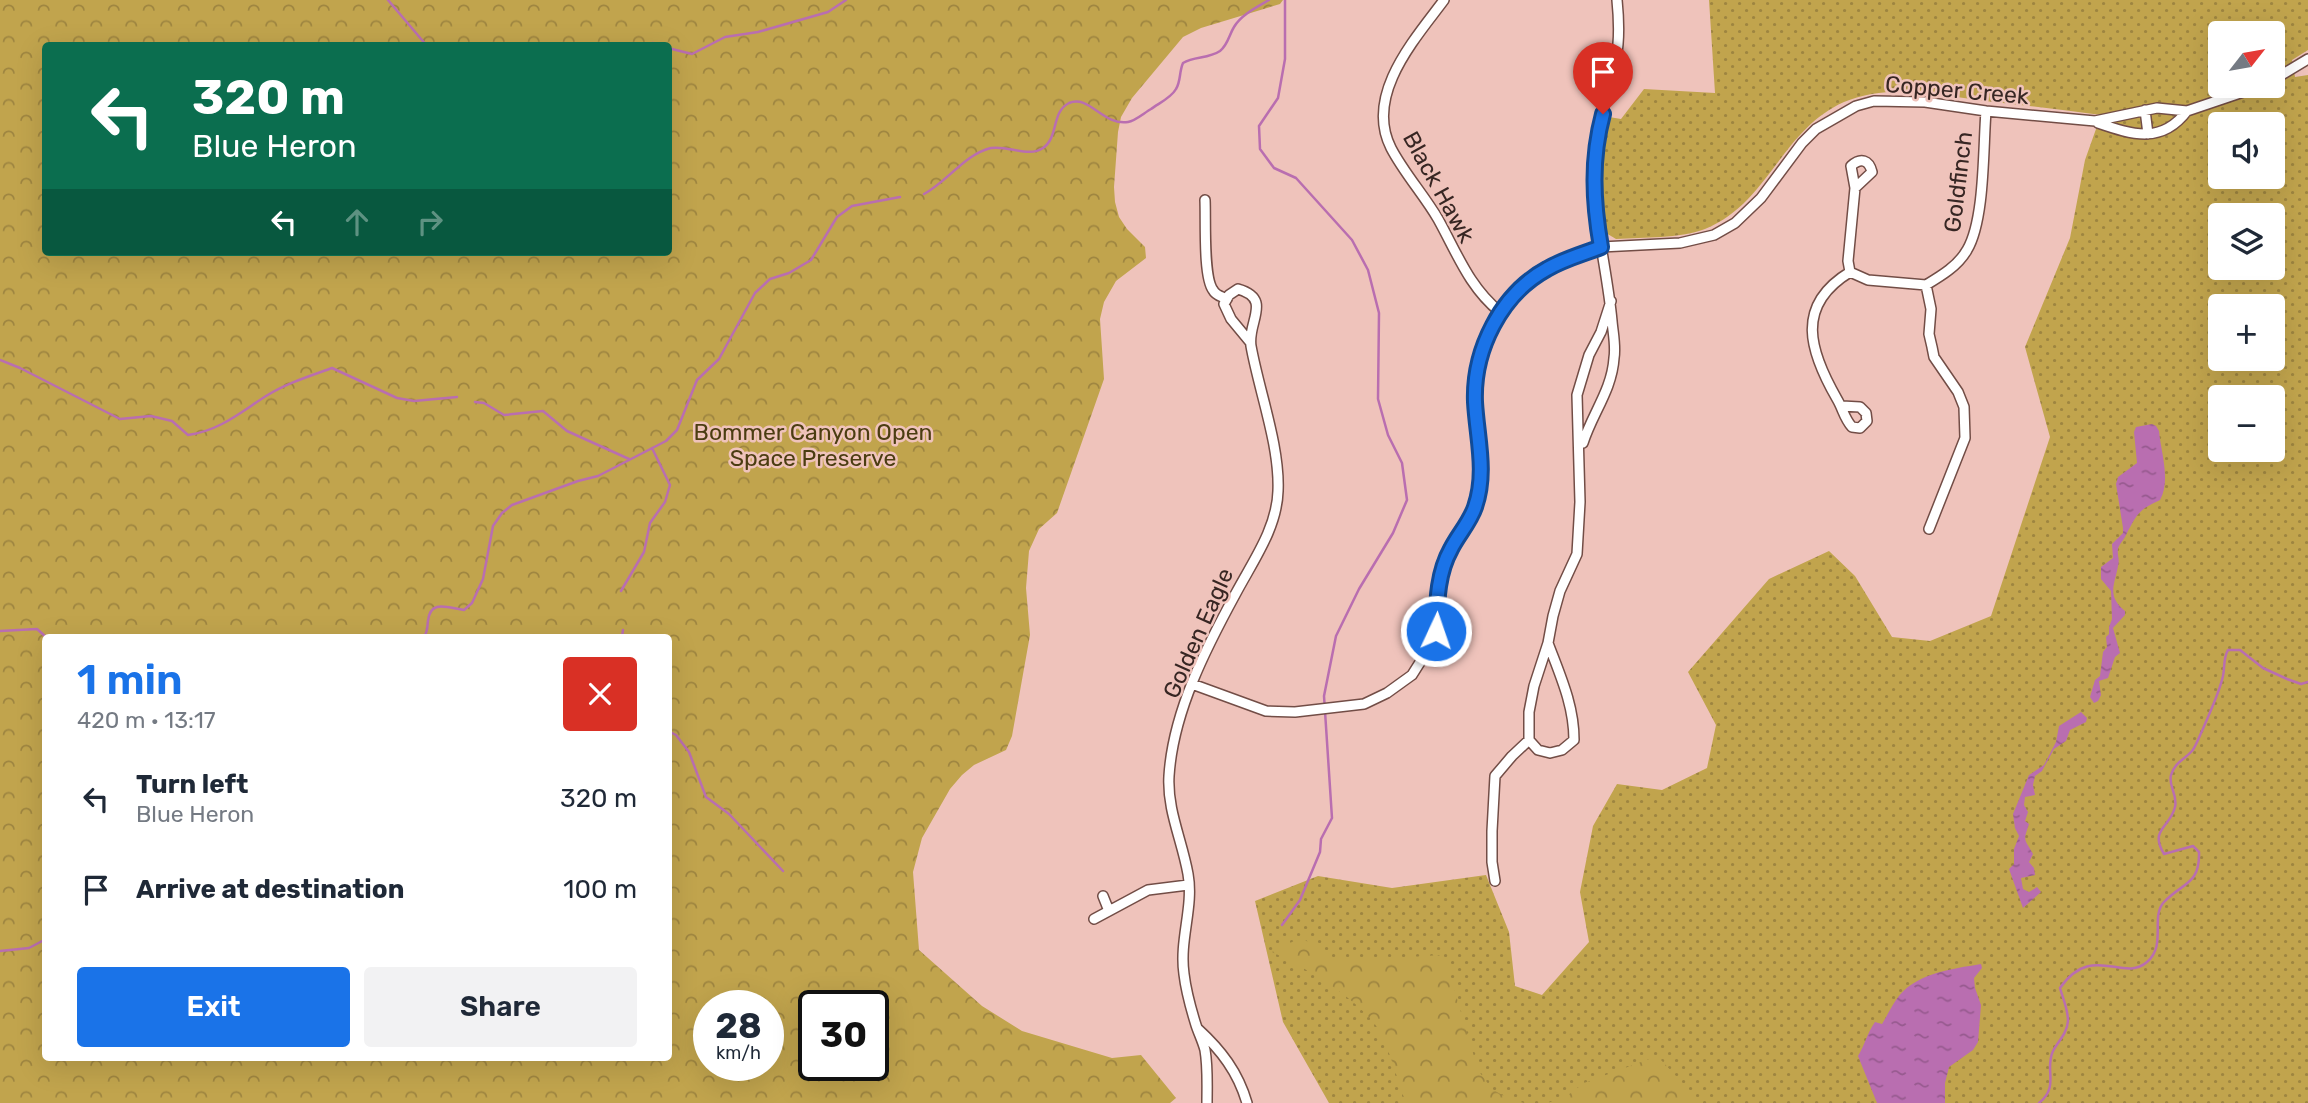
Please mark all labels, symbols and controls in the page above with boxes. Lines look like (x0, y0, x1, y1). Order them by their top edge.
north arrow (2208, 21, 2286, 98)
map controls (2208, 21, 2285, 462)
pin (1573, 42, 1633, 114)
icon: arrive (1584, 53, 1622, 91)
text: 320 m (192, 68, 345, 126)
icon: left (77, 70, 168, 161)
street label: Copper Creek (1884, 70, 2030, 110)
button: sound (2208, 112, 2285, 189)
street label: Black Hawk (1397, 126, 1481, 248)
text: Blue Heron (192, 127, 357, 165)
street label: Goldfinch (1938, 130, 1978, 234)
icon: left (265, 203, 303, 241)
icon: ahead (338, 203, 376, 241)
icon: right (411, 203, 449, 241)
button: layers (2208, 203, 2285, 280)
button: + (2208, 294, 2285, 371)
button: − (2208, 385, 2285, 462)
park label: Bommer Canyon Open Space Preserve (694, 418, 932, 472)
street label: Golden Eagle (1157, 564, 1239, 702)
position arrow (1399, 594, 1473, 668)
text: 1 min (77, 655, 183, 705)
button: close (563, 657, 637, 731)
text: 420 m · 13:17 (77, 706, 216, 734)
text: Turn left (136, 769, 248, 800)
icon: left (77, 780, 115, 818)
text: 320 m (560, 783, 637, 814)
text: Blue Heron (136, 800, 254, 828)
icon: arrive (77, 871, 115, 909)
text: Arrive at destination (136, 874, 404, 905)
text: 100 m (563, 874, 637, 905)
button: Exit (77, 967, 350, 1047)
button: Share (364, 967, 637, 1047)
speed limit sign: 30 (798, 990, 889, 1081)
text: 28 (715, 1005, 762, 1047)
text: km/h (716, 1042, 761, 1064)

